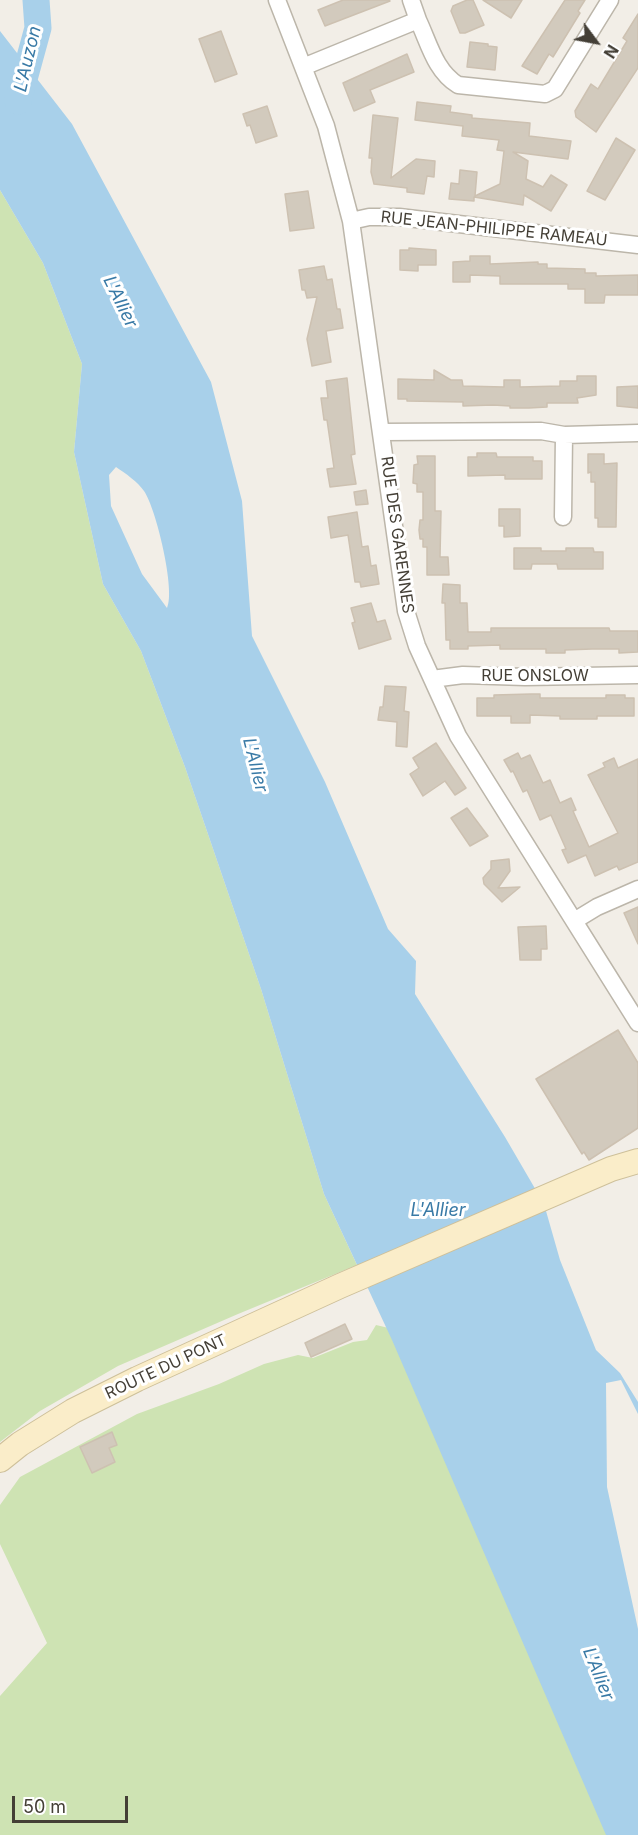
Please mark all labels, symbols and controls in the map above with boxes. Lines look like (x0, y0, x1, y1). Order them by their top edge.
north arrow (566, 12, 626, 72)
water label: L'Auzon (10, 24, 46, 94)
text: N (600, 41, 623, 62)
street label: RUE JEAN-PHILIPPE RAMEAU (380, 208, 608, 250)
water label: L'Allier (98, 272, 142, 332)
street label: RUE DES GARENNES (376, 455, 418, 615)
street label: RUE ONSLOW (481, 666, 589, 686)
water label: L'Allier (238, 736, 272, 794)
water label: L'Allier (410, 1200, 466, 1222)
street label: ROUTE DU PONT (102, 1330, 230, 1404)
water label: L'Allier (578, 1644, 618, 1704)
scale bar (15, 1784, 130, 1822)
text: 50 m (23, 1796, 66, 1817)

